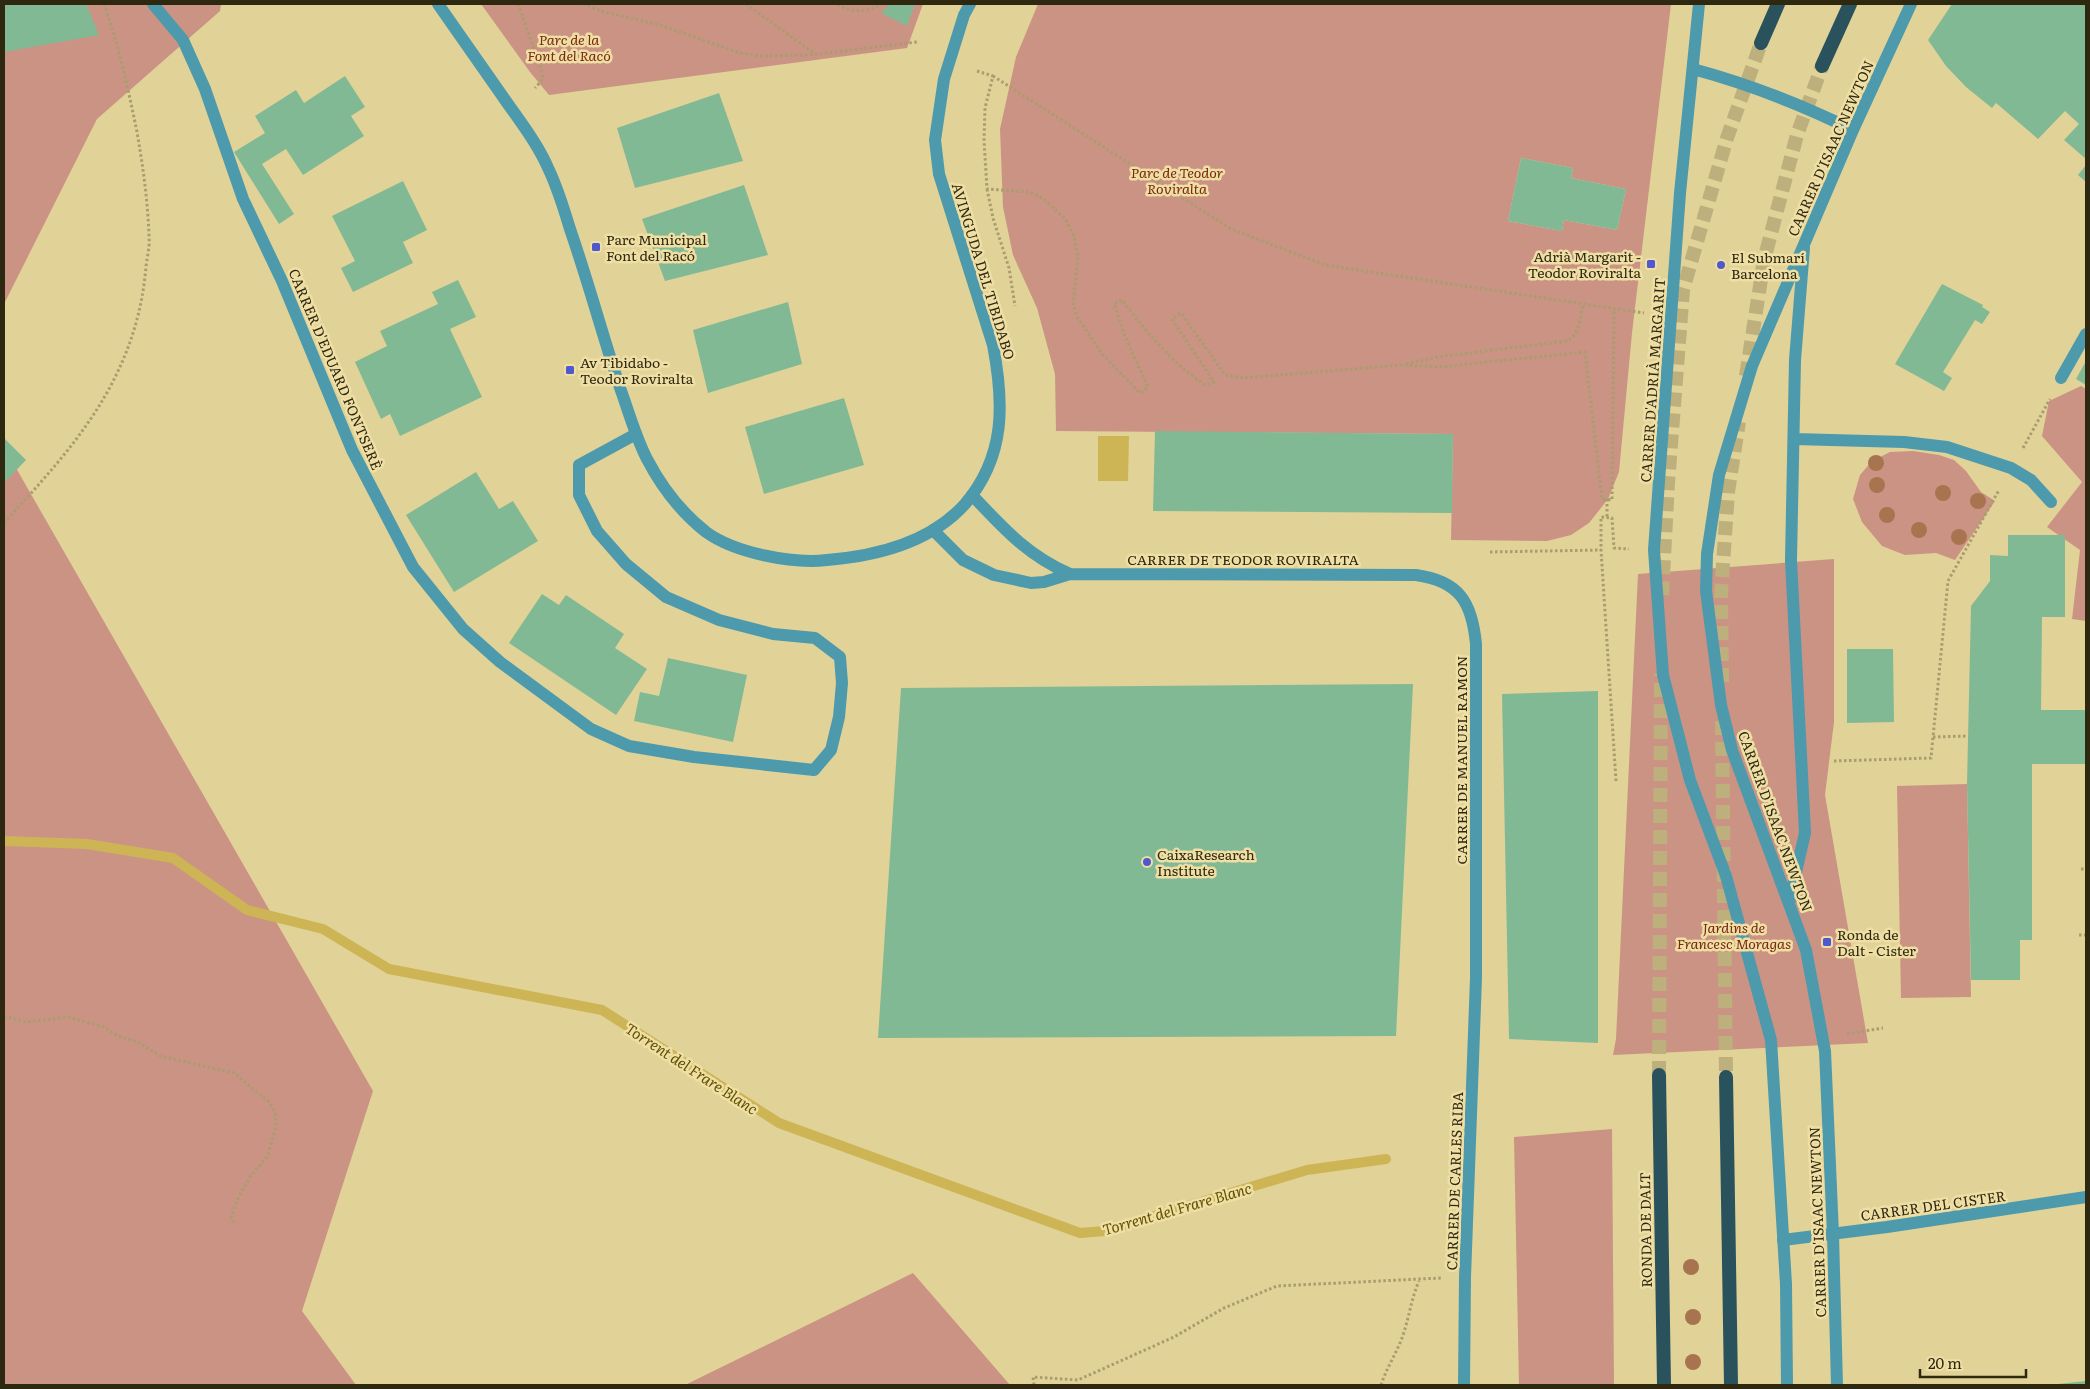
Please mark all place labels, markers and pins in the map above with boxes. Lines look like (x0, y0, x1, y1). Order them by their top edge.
place label: Parc Municipal Font del Racó (606, 229, 707, 265)
marker: Parc Municipal Font del Racó (590, 241, 602, 253)
place label: Adrià Margarit - Teodor Roviralta (1528, 246, 1641, 282)
place label: El Submarí Barcelona (1731, 247, 1805, 283)
marker: Adrià Margarit - Teodor Roviralta (1645, 258, 1657, 270)
marker: El Submarí Barcelona (1715, 259, 1727, 271)
place label: Av Tibidabo - Teodor Roviralta (580, 352, 694, 388)
marker: Av Tibidabo - Teodor Roviralta (564, 364, 576, 376)
place label: CaixaResearch Institute (1157, 844, 1255, 880)
marker: CaixaResearch Institute (1141, 856, 1153, 868)
place label: Ronda de Dalt - Cister (1837, 924, 1916, 960)
marker: Ronda de Dalt - Cister (1821, 936, 1833, 948)

